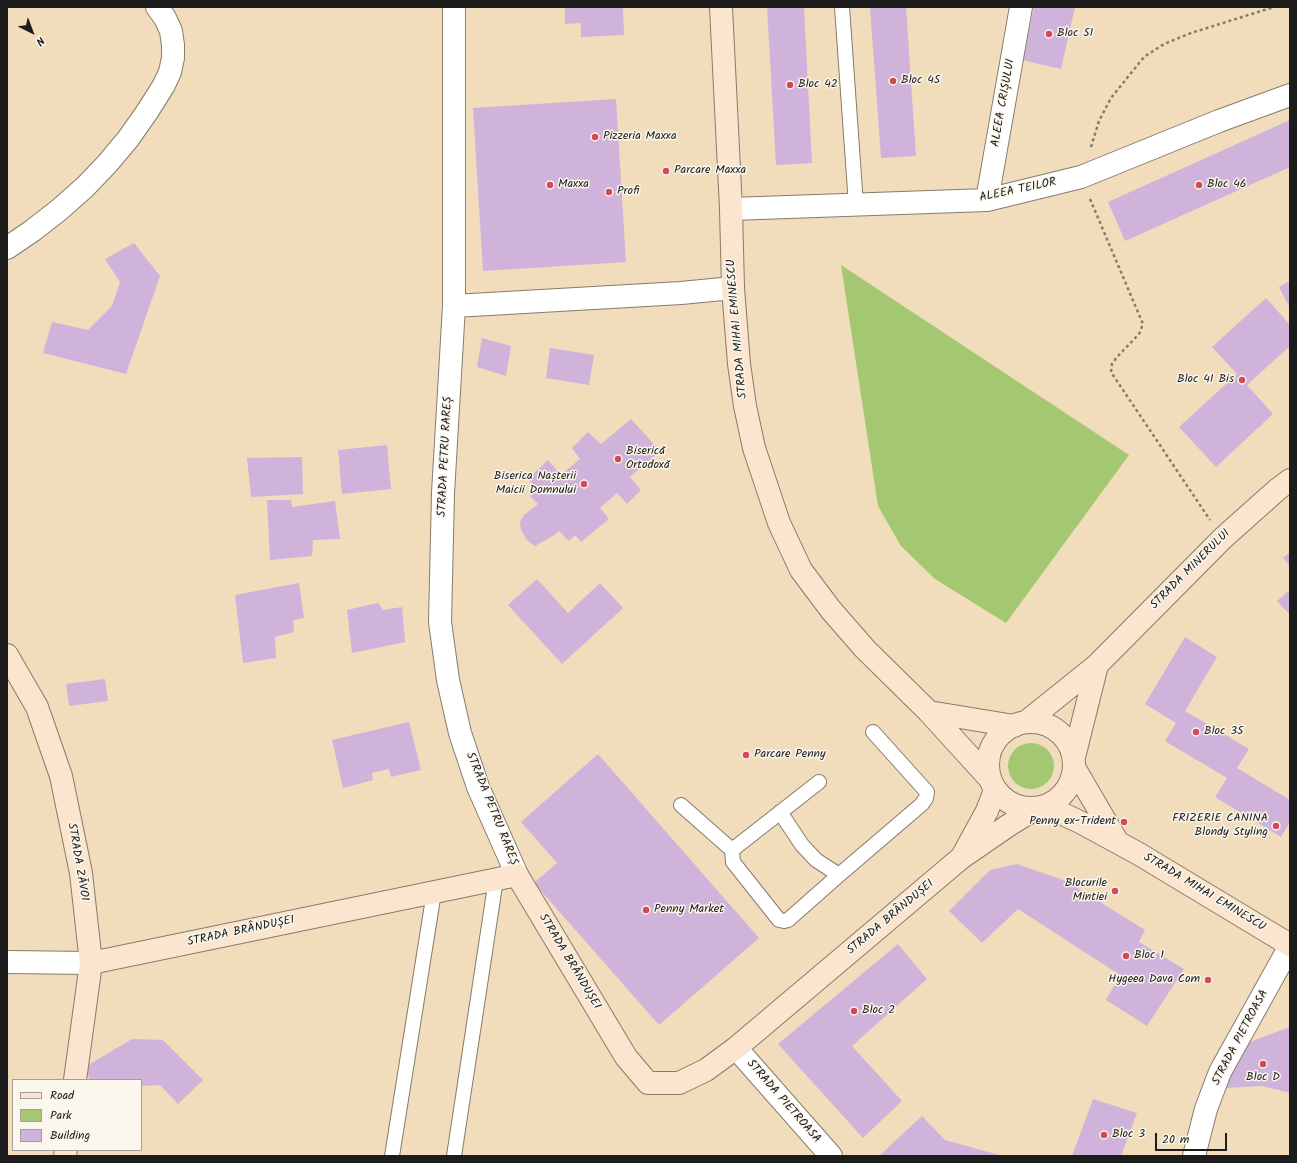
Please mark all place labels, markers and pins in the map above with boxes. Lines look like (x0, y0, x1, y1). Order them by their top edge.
place label: Bloc 51 (1057, 27, 1093, 41)
marker: Bloc 51 (1044, 29, 1054, 39)
place label: Bloc 45 (901, 74, 940, 88)
marker: Bloc 45 (888, 76, 898, 86)
place label: Bloc 42 (798, 78, 838, 92)
marker: Bloc 42 (785, 80, 795, 90)
place label: Pizzeria Maxxa (603, 130, 677, 144)
marker: Pizzeria Maxxa (590, 132, 600, 142)
place label: Parcare Maxxa (674, 164, 746, 178)
marker: Parcare Maxxa (661, 166, 671, 176)
place label: Maxxa (558, 178, 589, 192)
place label: Bloc 46 (1207, 178, 1246, 192)
marker: Maxxa (545, 180, 555, 190)
marker: Bloc 46 (1194, 180, 1204, 190)
place label: Profi (617, 185, 639, 199)
marker: Profi (604, 187, 614, 197)
place label: Bloc 41 Bis (1177, 373, 1234, 387)
marker: Bloc 41 Bis (1237, 375, 1247, 385)
place label: Biserică Ortodoxă (626, 445, 670, 473)
marker: Biserică Ortodoxă (613, 454, 623, 464)
place label: Biserica Nașterii Maicii Domnului (494, 470, 576, 498)
marker: Biserica Nașterii Maicii Domnului (579, 479, 589, 489)
place label: Bloc 35 (1204, 725, 1243, 739)
marker: Bloc 35 (1191, 727, 1201, 737)
place label: Parcare Penny (754, 748, 826, 762)
marker: Parcare Penny (741, 750, 751, 760)
place label: FRIZERIE CANINA Blondy Styling (1172, 812, 1268, 840)
place label: Penny ex-Trident (1029, 815, 1116, 829)
marker: Penny ex-Trident (1119, 817, 1129, 827)
marker: FRIZERIE CANINA Blondy Styling (1271, 821, 1281, 831)
place label: Blocurile Mintiei (1065, 877, 1107, 905)
marker: Blocurile Mintiei (1110, 886, 1120, 896)
place label: Penny Market (654, 903, 724, 917)
marker: Penny Market (641, 905, 651, 915)
place label: Bloc 1 (1134, 949, 1164, 963)
marker: Bloc 1 (1121, 951, 1131, 961)
place label: Hygeea Dava Com (1108, 973, 1200, 987)
marker: Hygeea Dava Com (1203, 975, 1213, 985)
place label: Bloc 2 (862, 1004, 895, 1018)
marker: Bloc 2 (849, 1006, 859, 1016)
marker: Bloc D (1258, 1059, 1268, 1069)
place label: Bloc D (1246, 1071, 1280, 1085)
place label: Bloc 3 (1112, 1128, 1145, 1142)
marker: Bloc 3 (1099, 1130, 1109, 1140)

